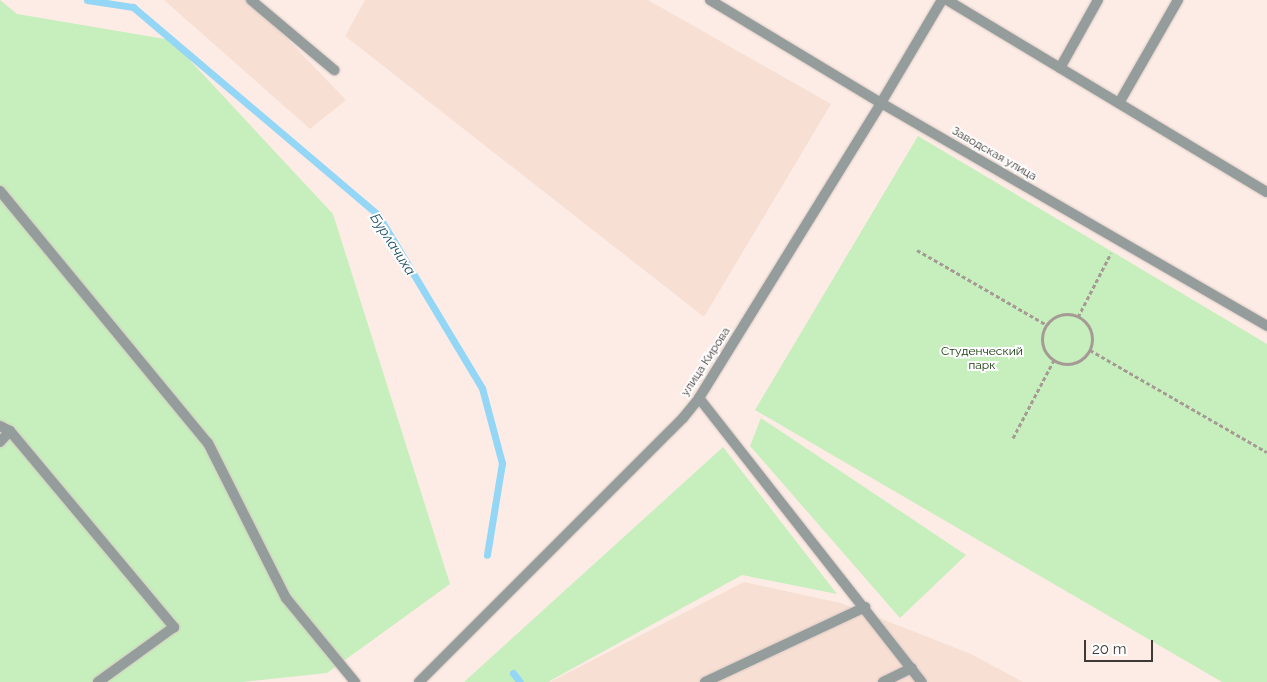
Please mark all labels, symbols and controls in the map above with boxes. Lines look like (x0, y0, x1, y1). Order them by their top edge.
street label: Заводская улица (949, 124, 1039, 184)
water label: Бурлачиха (367, 210, 419, 278)
street label: улица Кирова (678, 325, 734, 399)
park label: Студенческий парк (941, 345, 1023, 373)
scale bar (1087, 630, 1156, 662)
text: 20 m (1092, 640, 1127, 658)

